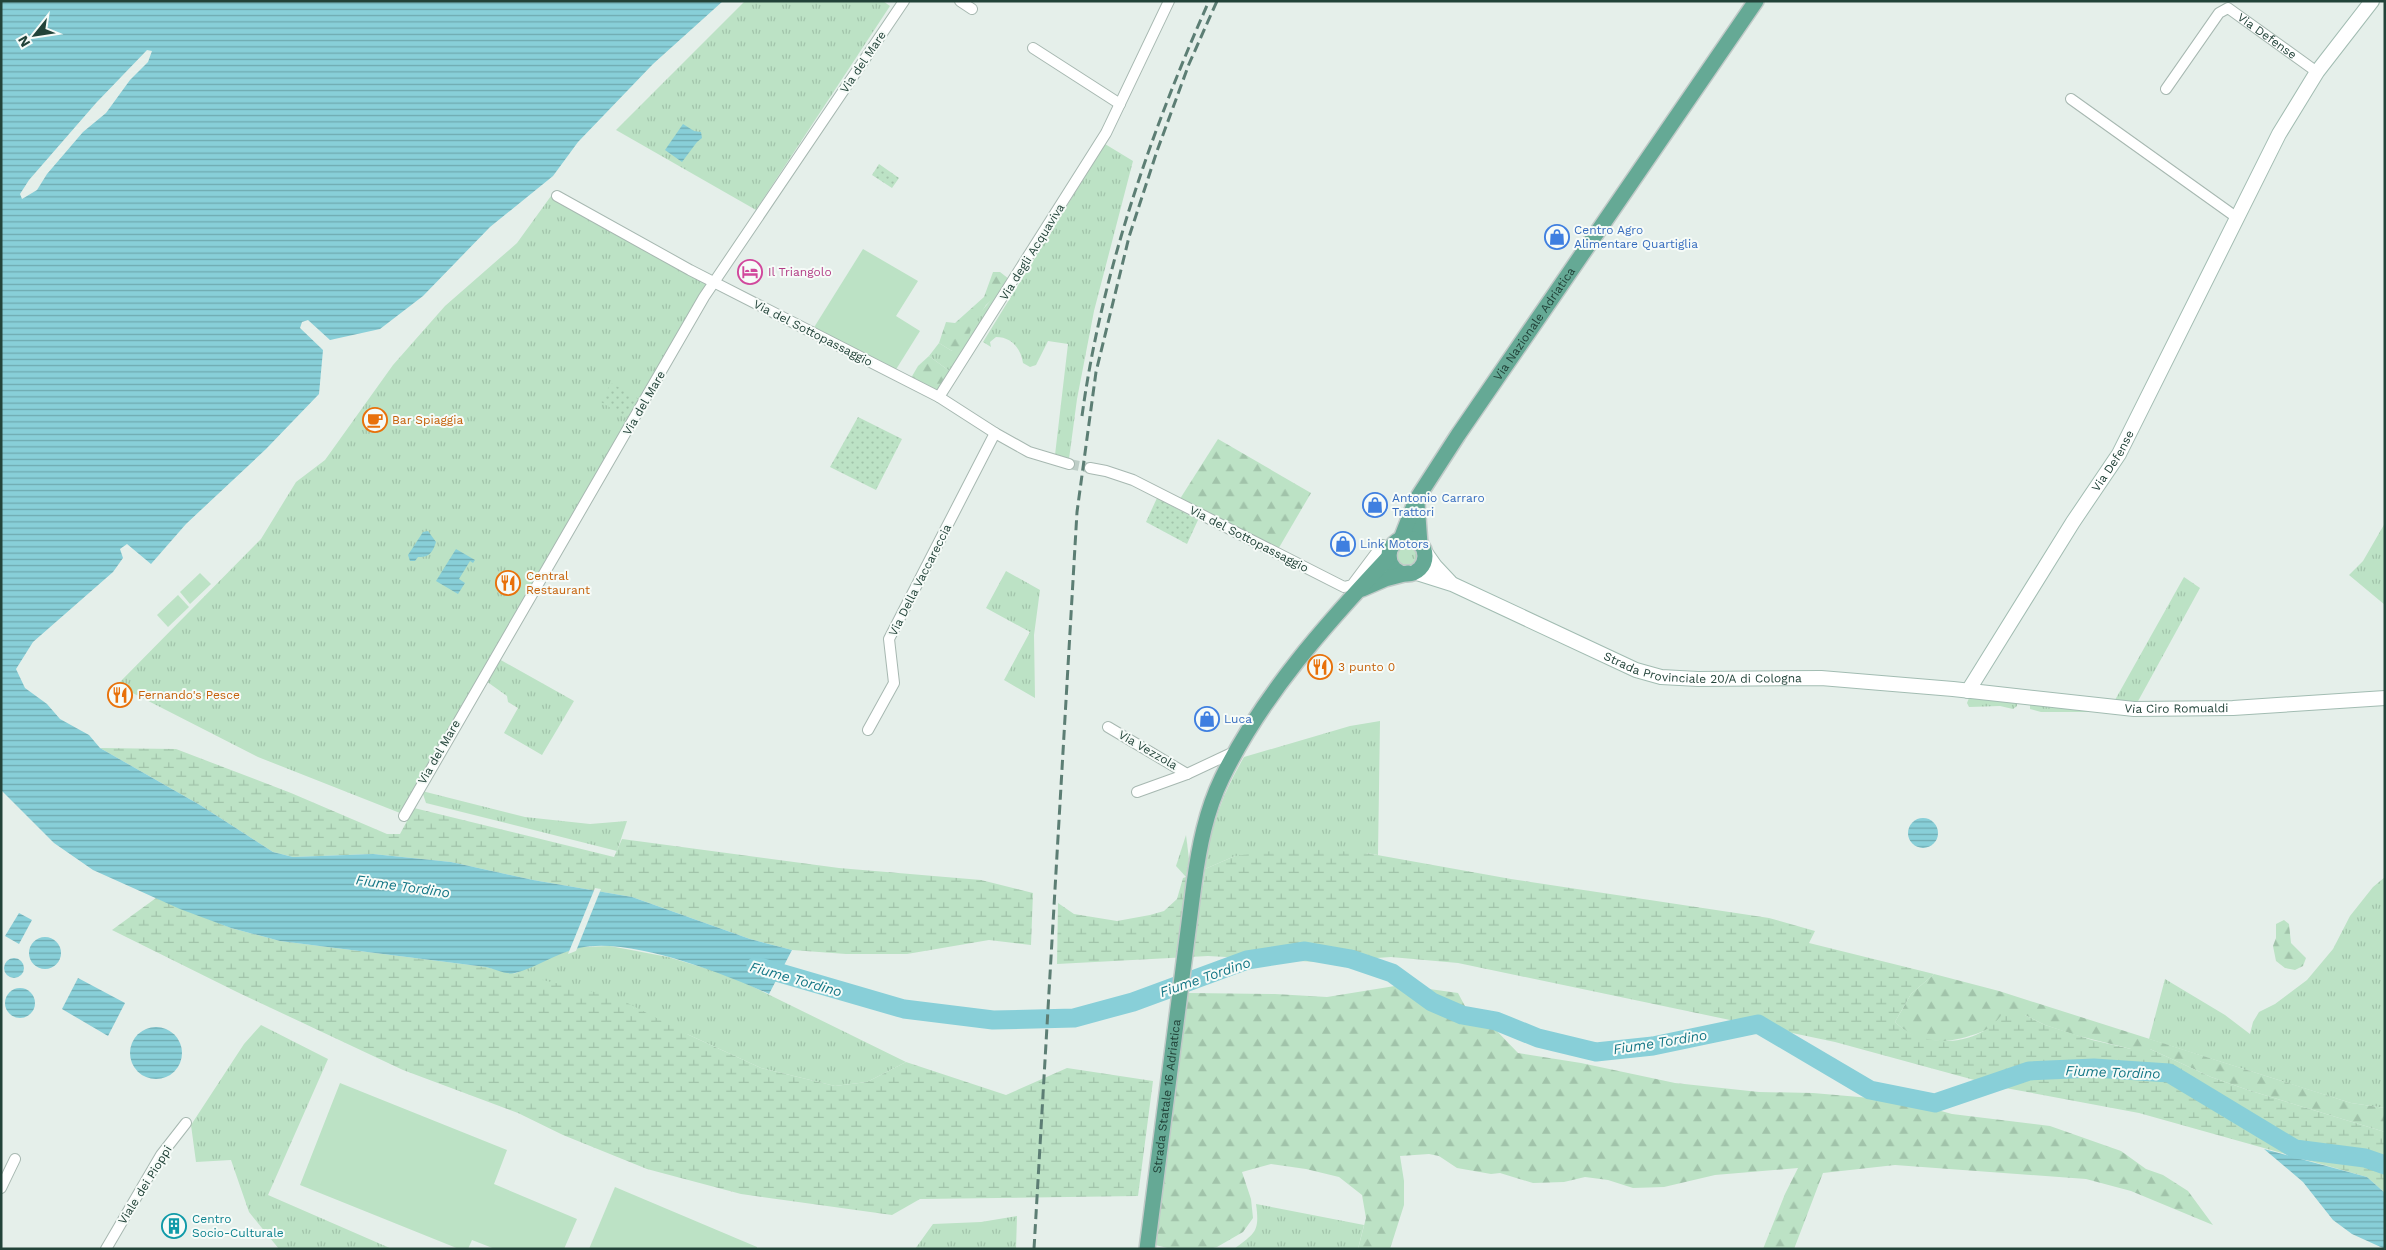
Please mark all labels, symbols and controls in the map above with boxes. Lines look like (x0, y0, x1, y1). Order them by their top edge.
north arrow (10, 10, 60, 60)
street label: Via Defense (2235, 10, 2299, 62)
street label: Via del Mare (837, 28, 889, 96)
text: N (14, 33, 33, 50)
street label: Via degli Acquaviva (997, 201, 1068, 303)
place label: Centro Agro Alimentare Quartiglia (1574, 223, 1698, 251)
shop icon: Centro Agro Alimentare Quartiglia (1544, 224, 1570, 250)
hotel icon: Il Triangolo (737, 259, 763, 285)
street label: Via Nazionale Adriatica (1491, 264, 1578, 383)
place label: Il Triangolo (768, 265, 832, 279)
street label: Via del Sottopassaggio (751, 297, 875, 369)
street label: Via del Mare (620, 368, 668, 438)
cafe icon: Bar Spiaggia (362, 407, 388, 433)
place label: Bar Spiaggia (392, 413, 463, 427)
street label: Via Defense (2089, 428, 2137, 494)
place label: Antonio Carraro Trattori (1392, 491, 1485, 519)
shop icon: Antonio Carraro Trattori (1362, 492, 1388, 518)
street label: Via del Sottopassaggio (1187, 503, 1311, 575)
street label: Via Della Vaccareccia (886, 521, 954, 638)
shop icon: Link Motors (1330, 531, 1356, 557)
place label: Link Motors (1360, 537, 1429, 551)
place label: Central Restaurant (526, 569, 590, 597)
restaurant icon: Central Restaurant (495, 570, 521, 596)
street label: Strada Provinciale 20/A di Cologna (1601, 649, 1802, 686)
restaurant icon: 3 punto 0 (1307, 654, 1333, 680)
place label: 3 punto 0 (1338, 660, 1395, 674)
restaurant icon: Fernando's Pesce (107, 682, 133, 708)
place label: Fernando's Pesce (138, 688, 240, 702)
street label: Via Ciro Romualdi (2124, 701, 2229, 716)
shop icon: Luca (1194, 706, 1220, 732)
place label: Luca (1224, 712, 1252, 726)
street label: Via del Mare (415, 717, 463, 787)
street label: Via Vezzola (1116, 728, 1180, 773)
water label: Fiume Tordino (355, 871, 451, 901)
water label: Fiume Tordino (1157, 954, 1253, 1000)
water label: Fiume Tordino (748, 958, 844, 1000)
street label: Strada Statale 16 Adriatica (1150, 1018, 1184, 1174)
water label: Fiume Tordino (1612, 1027, 1708, 1057)
water label: Fiume Tordino (2065, 1062, 2161, 1082)
street label: Viale dei Pioppi (115, 1143, 175, 1227)
place label: Centro Socio-Culturale (192, 1212, 284, 1240)
building icon: Centro Socio-Culturale (161, 1213, 187, 1239)

